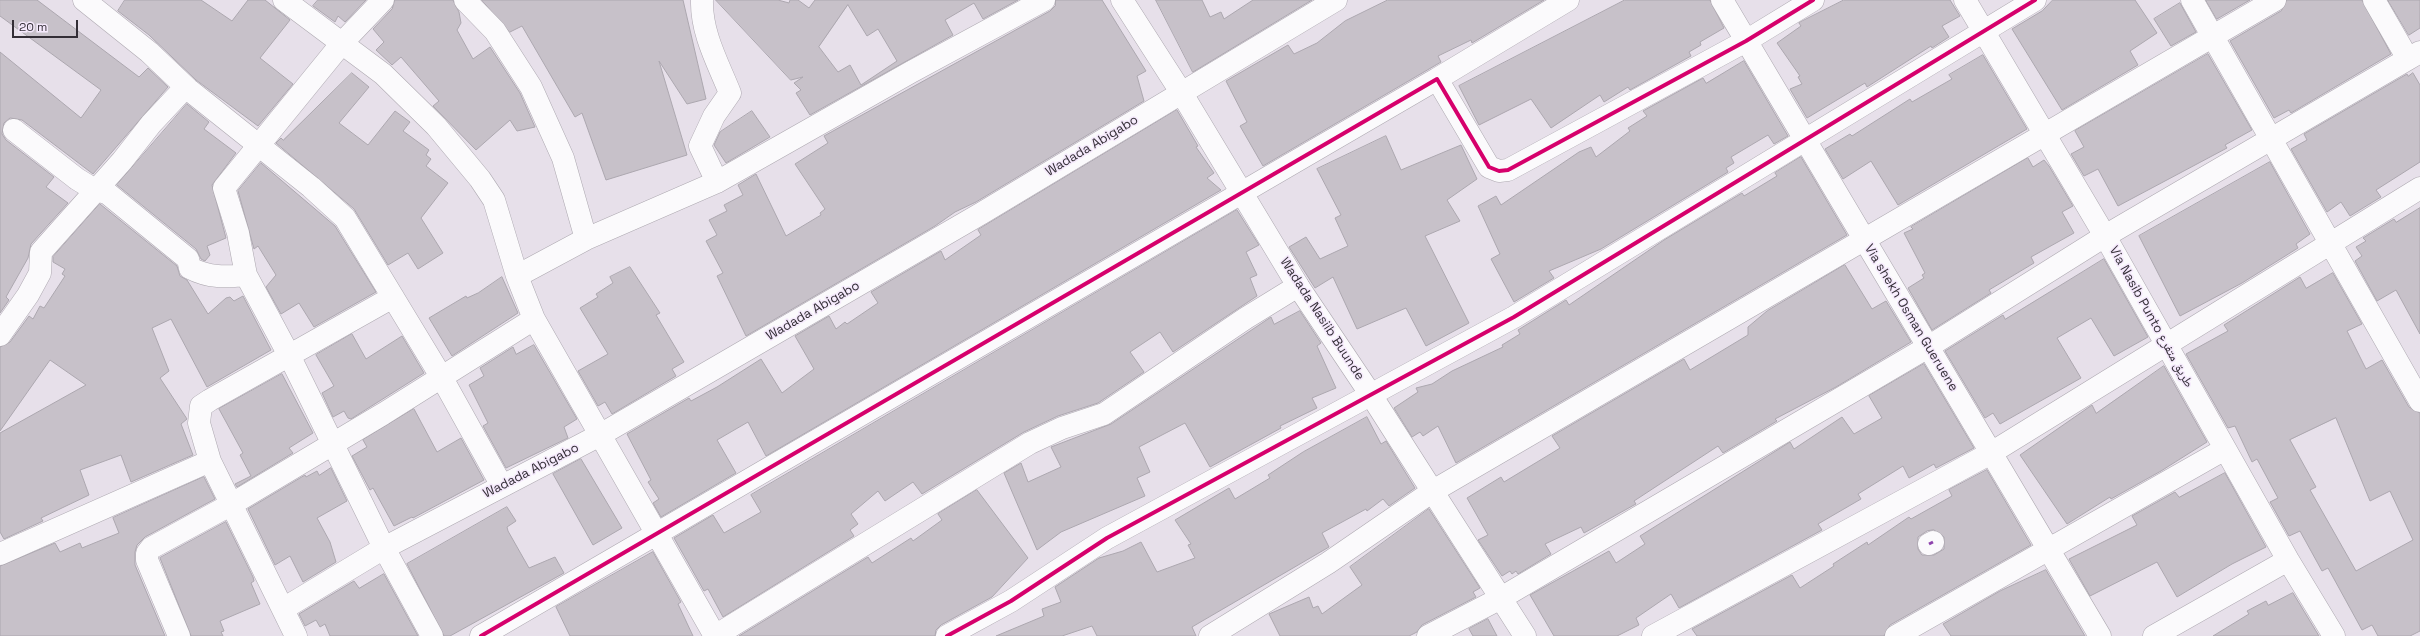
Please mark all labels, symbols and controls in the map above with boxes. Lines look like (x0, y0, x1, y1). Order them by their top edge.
scale bar (14, 12, 80, 38)
text: 20 m (19, 19, 47, 35)
street label: Wadada Abigabo (1043, 112, 1141, 180)
street label: Via shekh Osman Gueruene (1861, 242, 1961, 394)
street label: Via Nasib Punto طريق متفرع (2106, 244, 2196, 390)
street label: Wadada Nasiib Buunde (1277, 255, 1367, 383)
street label: Wadada Abigabo (763, 278, 863, 344)
street label: Wadada Abigabo (481, 440, 581, 502)

